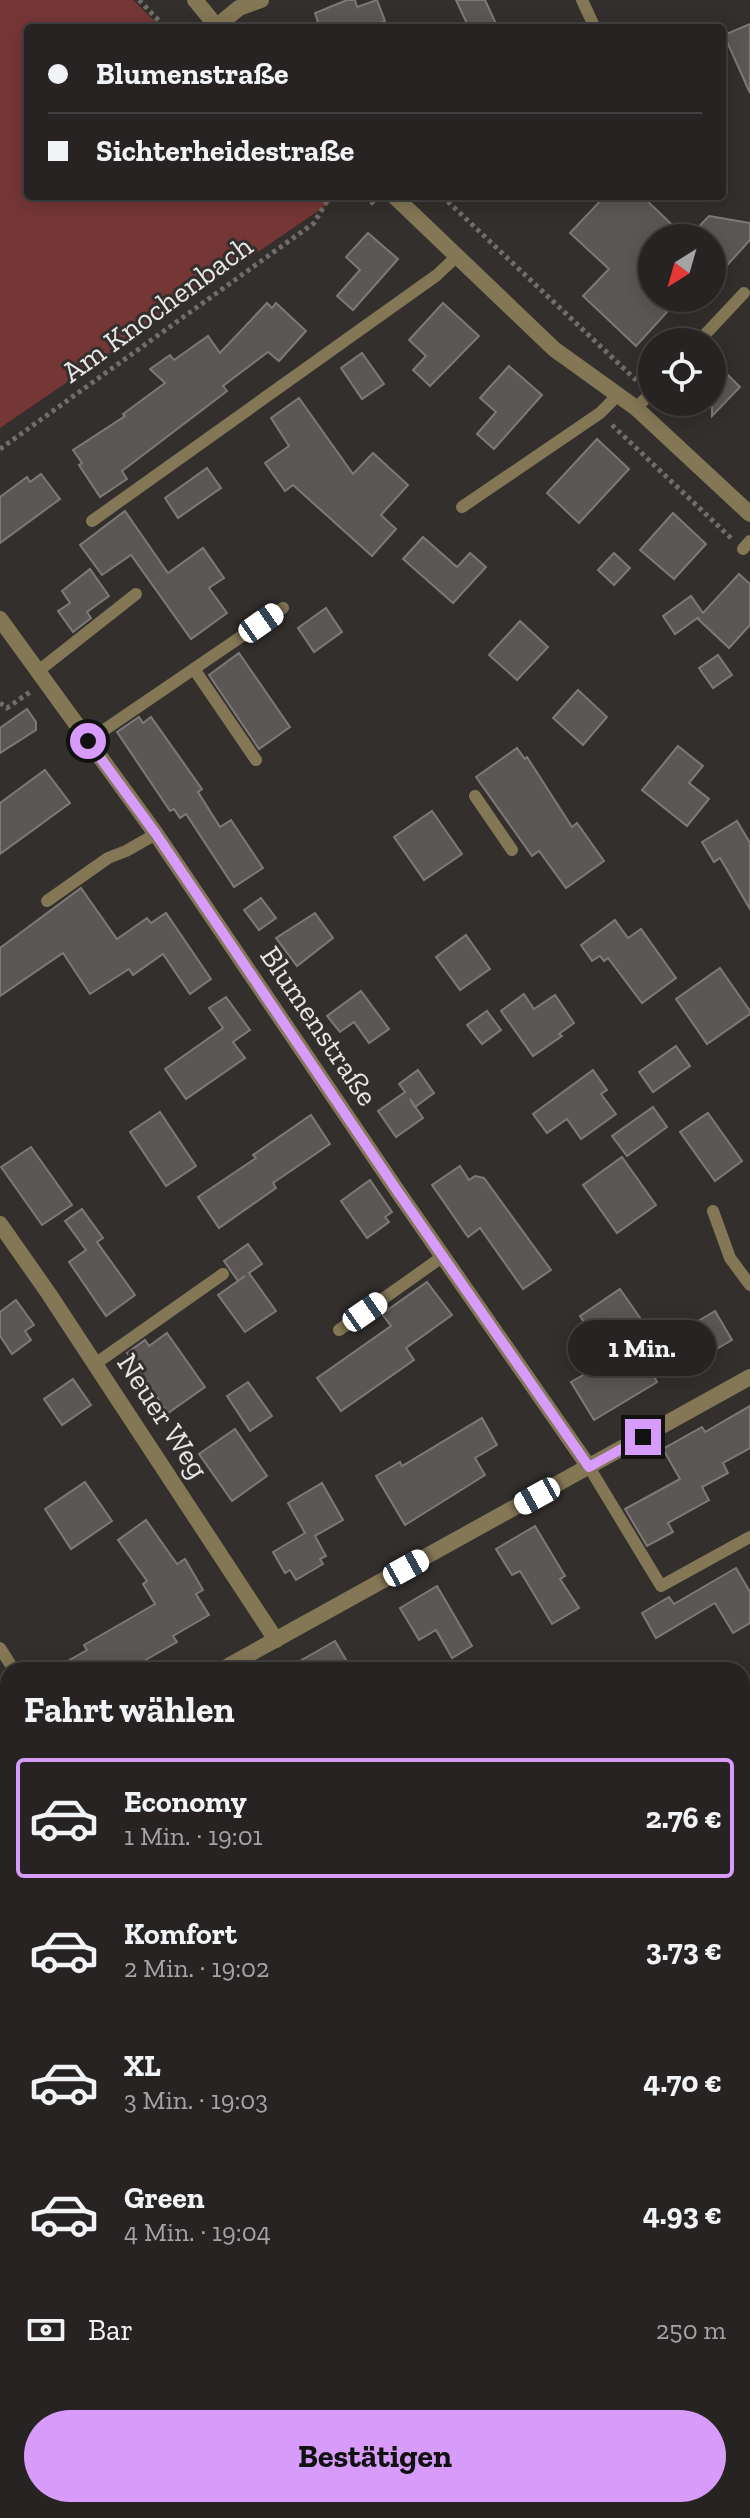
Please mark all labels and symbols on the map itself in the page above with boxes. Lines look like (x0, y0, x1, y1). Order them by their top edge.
north arrow (638, 224, 726, 312)
street label: Am Knochenbach (55, 228, 260, 390)
car (234, 599, 288, 647)
route start (70, 723, 106, 759)
street label: Blumenstraße (252, 939, 386, 1113)
car (338, 1288, 392, 1336)
callout: 1 Min. (569, 1321, 717, 1377)
street label: Neuer Weg (109, 1347, 217, 1485)
route end (625, 1419, 661, 1455)
car (510, 1474, 564, 1518)
car (379, 1546, 433, 1590)

